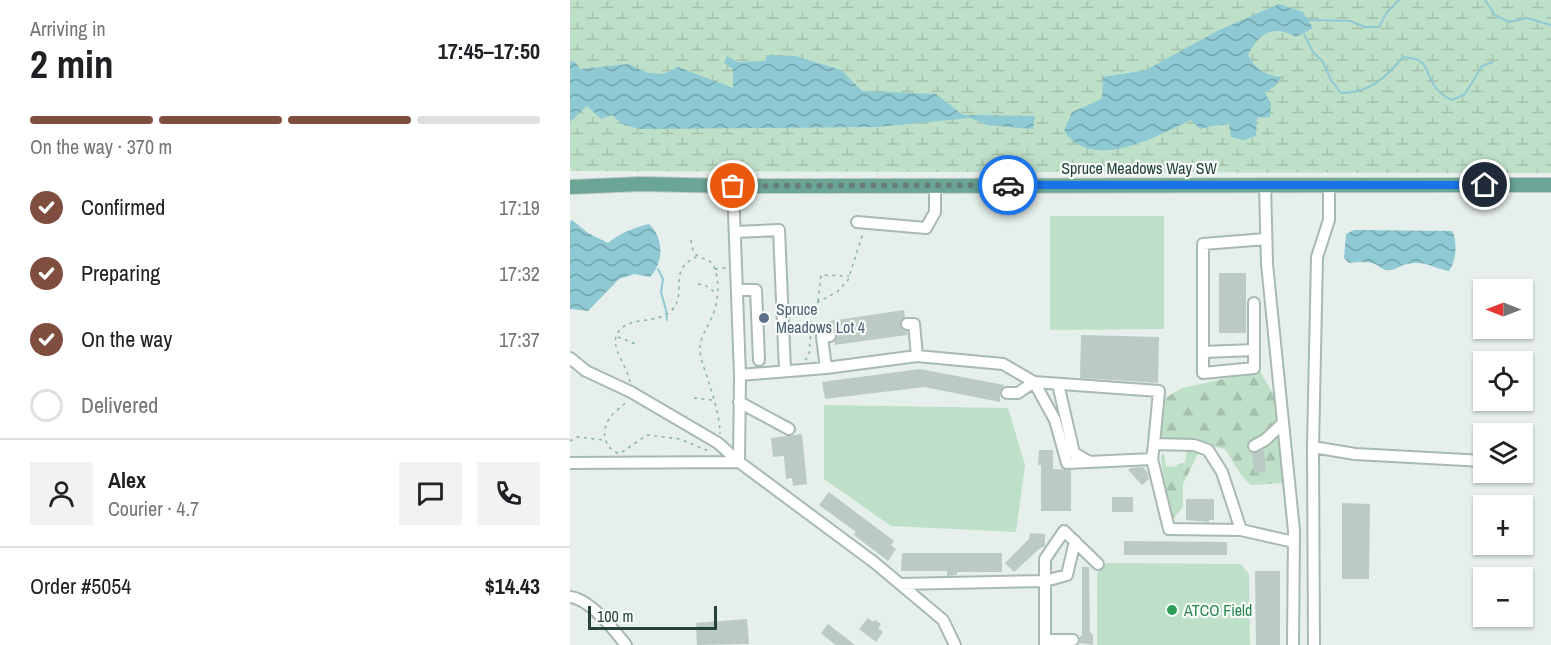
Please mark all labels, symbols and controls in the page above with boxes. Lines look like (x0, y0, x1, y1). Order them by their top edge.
text: Arriving in (30, 15, 106, 42)
text: 17:45–17:50 (438, 36, 540, 66)
text: 2 min (30, 38, 114, 90)
text: On the way · 370 m (30, 133, 172, 160)
courier (978, 155, 1038, 215)
street label: Spruce Meadows Way SW (1061, 157, 1217, 179)
pin (1459, 159, 1510, 210)
pin (707, 160, 758, 211)
icon: home (1468, 168, 1501, 201)
icon: bag (716, 169, 749, 202)
icon: car (992, 169, 1025, 202)
icon: check (30, 191, 63, 224)
text: Confirmed (81, 192, 165, 222)
text: 17:19 (499, 194, 540, 221)
icon: check (30, 257, 63, 290)
text: Preparing (81, 258, 160, 288)
text: 17:32 (499, 260, 540, 287)
north arrow (1473, 279, 1533, 339)
map controls (1473, 279, 1533, 627)
place label: Spruce Meadows Lot 4 (776, 298, 865, 338)
marker: Spruce Meadows Lot 4 (757, 311, 771, 325)
icon: check (30, 323, 63, 356)
text: On the way (81, 324, 172, 354)
text: 17:37 (499, 326, 540, 353)
button: locate (1473, 351, 1533, 411)
text: Delivered (81, 390, 158, 420)
button: layers (1473, 423, 1533, 483)
button: person (30, 462, 93, 525)
button: chat (399, 462, 462, 525)
button: phone (477, 462, 540, 525)
text: Alex (108, 465, 146, 495)
text: Courier · 4.7 (108, 495, 199, 522)
button: + (1473, 495, 1533, 555)
button: − (1473, 567, 1533, 627)
text: Order #5054 (30, 571, 131, 601)
text: $14.43 (485, 571, 540, 601)
place label: ATCO Field (1183, 599, 1252, 621)
scale bar (588, 603, 717, 630)
marker: ATCO Field (1165, 603, 1179, 617)
text: 100 m (597, 605, 633, 627)

